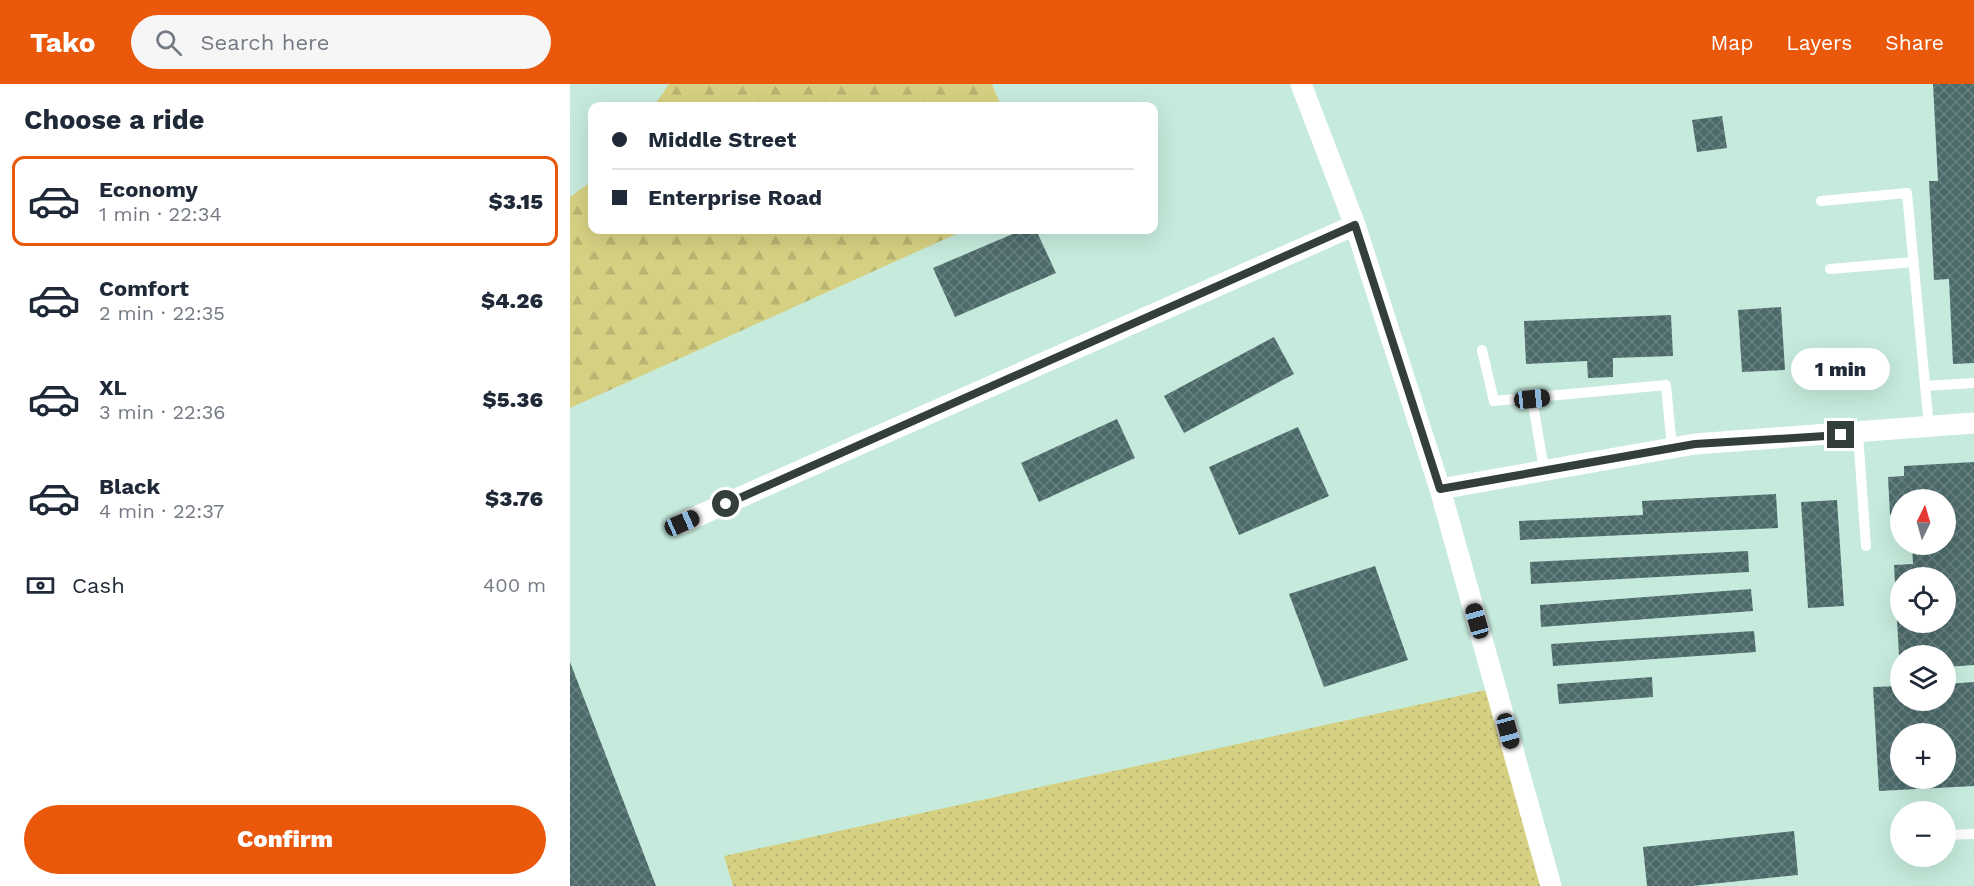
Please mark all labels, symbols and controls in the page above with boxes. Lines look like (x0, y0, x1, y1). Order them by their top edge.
search box (131, 15, 551, 69)
text: Tako (30, 26, 95, 59)
icon: search (152, 26, 185, 59)
text: Search here (200, 30, 329, 55)
text: Map (1710, 30, 1753, 55)
text: Layers (1786, 30, 1852, 55)
text: Share (1885, 30, 1944, 55)
text: Choose a ride (24, 104, 204, 136)
text: Middle Street (648, 127, 796, 152)
icon: car (27, 174, 81, 228)
text: Economy (99, 177, 198, 202)
text: Enterprise Road (648, 185, 822, 210)
text: $3.15 (489, 189, 543, 214)
text: 1 min · 22:34 (99, 202, 222, 226)
icon: car (27, 273, 81, 327)
text: Comfort (99, 276, 189, 301)
text: $4.26 (481, 288, 543, 313)
text: 2 min · 22:35 (99, 301, 225, 325)
callout: 1 min (1792, 348, 1890, 390)
text: 1 min (1815, 357, 1866, 381)
icon: car (27, 372, 81, 426)
text: XL (99, 375, 127, 400)
text: $5.36 (483, 387, 543, 412)
car (1513, 388, 1551, 410)
text: 3 min · 22:36 (99, 400, 225, 424)
route end (1827, 421, 1854, 448)
icon: car (27, 471, 81, 525)
text: Black (99, 474, 160, 499)
text: $3.76 (485, 486, 543, 511)
north arrow (1890, 489, 1956, 555)
map controls (1890, 489, 1956, 867)
route start (712, 490, 739, 517)
text: 4 min · 22:37 (99, 499, 224, 523)
car (662, 507, 702, 539)
button: locate (1890, 567, 1956, 633)
icon: cash (24, 569, 57, 602)
text: Cash (72, 573, 125, 598)
text: 400 m (483, 573, 546, 597)
car (1463, 601, 1491, 641)
button: layers (1890, 645, 1956, 711)
car (1495, 711, 1521, 751)
button: + (1890, 723, 1956, 789)
button: − (1890, 801, 1956, 867)
button: Confirm (24, 805, 546, 874)

